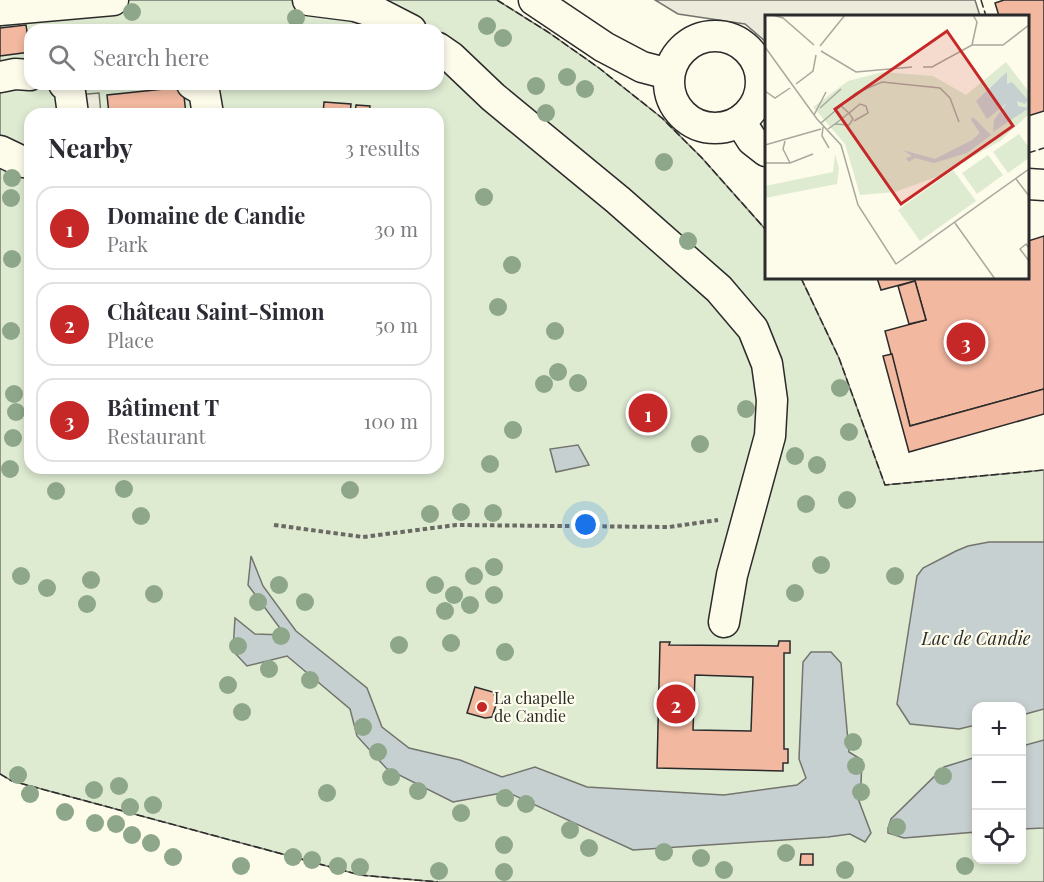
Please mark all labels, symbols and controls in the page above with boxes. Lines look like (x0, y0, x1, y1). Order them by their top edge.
inset map (765, 15, 1029, 279)
search box (24, 24, 444, 90)
icon: search (45, 41, 78, 74)
text: Search here (93, 42, 209, 72)
text: Nearby (48, 130, 133, 165)
text: 3 results (345, 134, 420, 161)
text: Domaine de Candie (107, 200, 305, 230)
text: 1 (66, 215, 73, 242)
text: 30 m (374, 215, 418, 242)
text: Park (107, 230, 148, 257)
text: Château Saint-Simon (107, 296, 325, 326)
text: 2 (64, 311, 75, 338)
text: 50 m (375, 311, 418, 338)
pin: 3 (946, 320, 986, 364)
text: Place (107, 326, 154, 353)
pin: 1 (628, 390, 668, 436)
text: Bâtiment T (107, 392, 219, 422)
text: 3 (65, 407, 74, 434)
text: 100 m (364, 407, 418, 434)
text: Restaurant (107, 422, 206, 449)
your location (571, 510, 600, 539)
water label: Lac de Candie (920, 626, 1031, 650)
pin: 2 (656, 682, 696, 726)
place label: La chapelle de Candie (494, 687, 575, 726)
marker: La chapelle de Candie (475, 700, 489, 714)
map controls (972, 702, 1026, 864)
button: + (972, 702, 1026, 756)
button: − (972, 756, 1026, 810)
button: locate (972, 810, 1026, 864)

